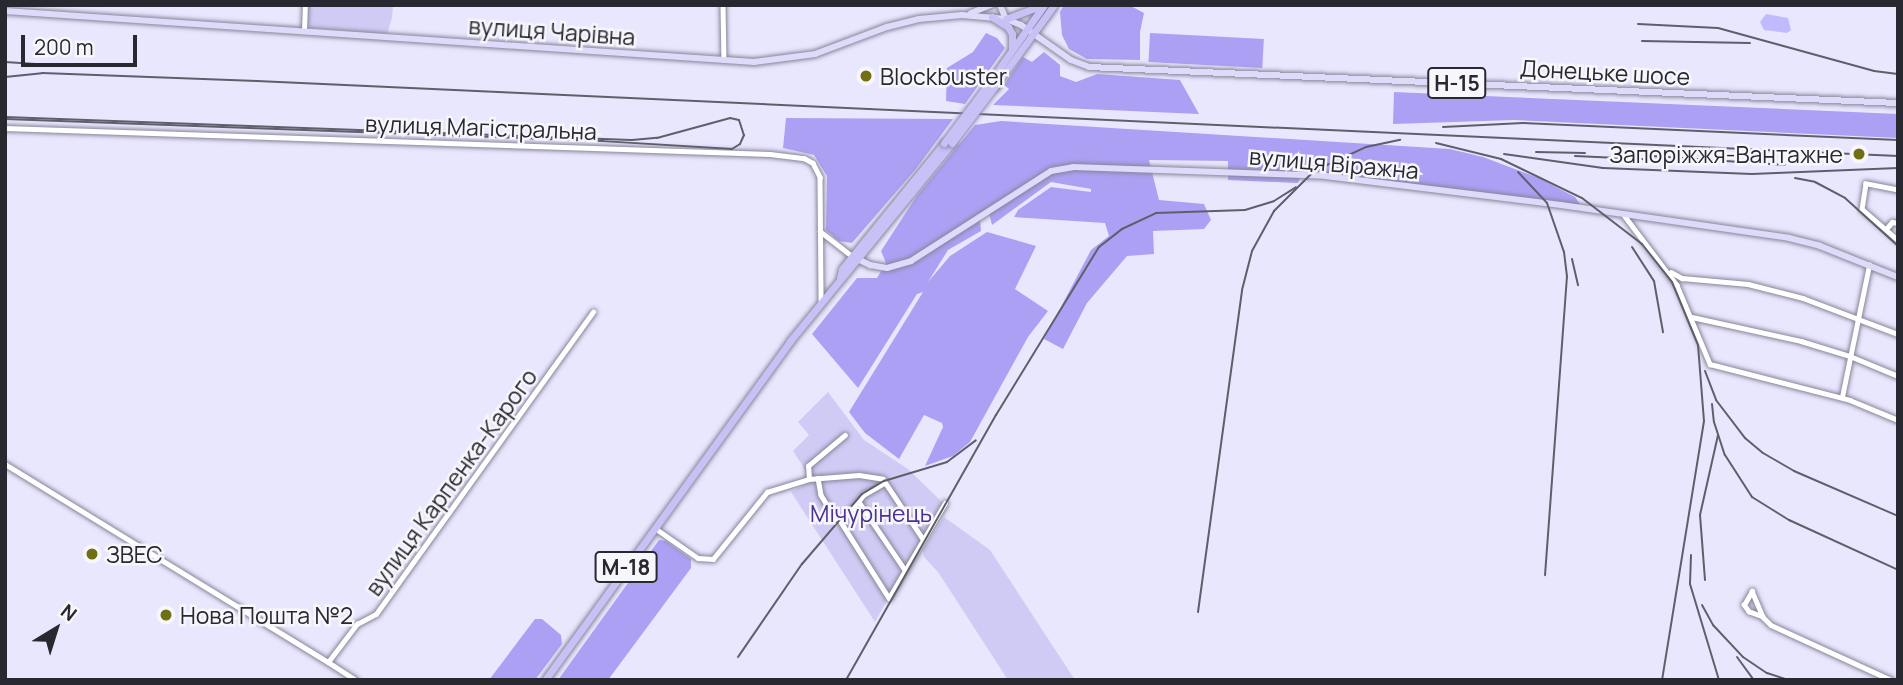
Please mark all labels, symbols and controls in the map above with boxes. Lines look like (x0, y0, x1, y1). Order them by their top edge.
street label: вулиця Чарівна (468, 11, 636, 51)
scale bar (24, 21, 140, 65)
text: 200 m (34, 33, 94, 61)
street label: Донецьке шосе (1519, 54, 1691, 90)
place label: Blockbuster (880, 62, 1007, 90)
road number: Н-15 (1427, 66, 1487, 100)
marker: Blockbuster (858, 68, 874, 84)
street label: вулиця Магістральна (365, 109, 597, 145)
place label: Запоріжжя-Вантажне (1609, 140, 1843, 168)
street label: вулиця Віражна (1248, 142, 1420, 184)
marker: Запоріжжя-Вантажне (1849, 144, 1869, 164)
street label: вулиця Карпенка-Карого (359, 363, 543, 601)
park label: Мічурінець (810, 499, 932, 527)
place label: ЗВЕС (106, 540, 163, 568)
marker: ЗВЕС (84, 546, 100, 562)
road number: М-18 (594, 550, 658, 584)
north arrow (21, 594, 91, 664)
text: N (56, 598, 82, 627)
place label: Нова Пошта №2 (180, 601, 353, 629)
marker: Нова Пошта №2 (158, 607, 174, 623)

